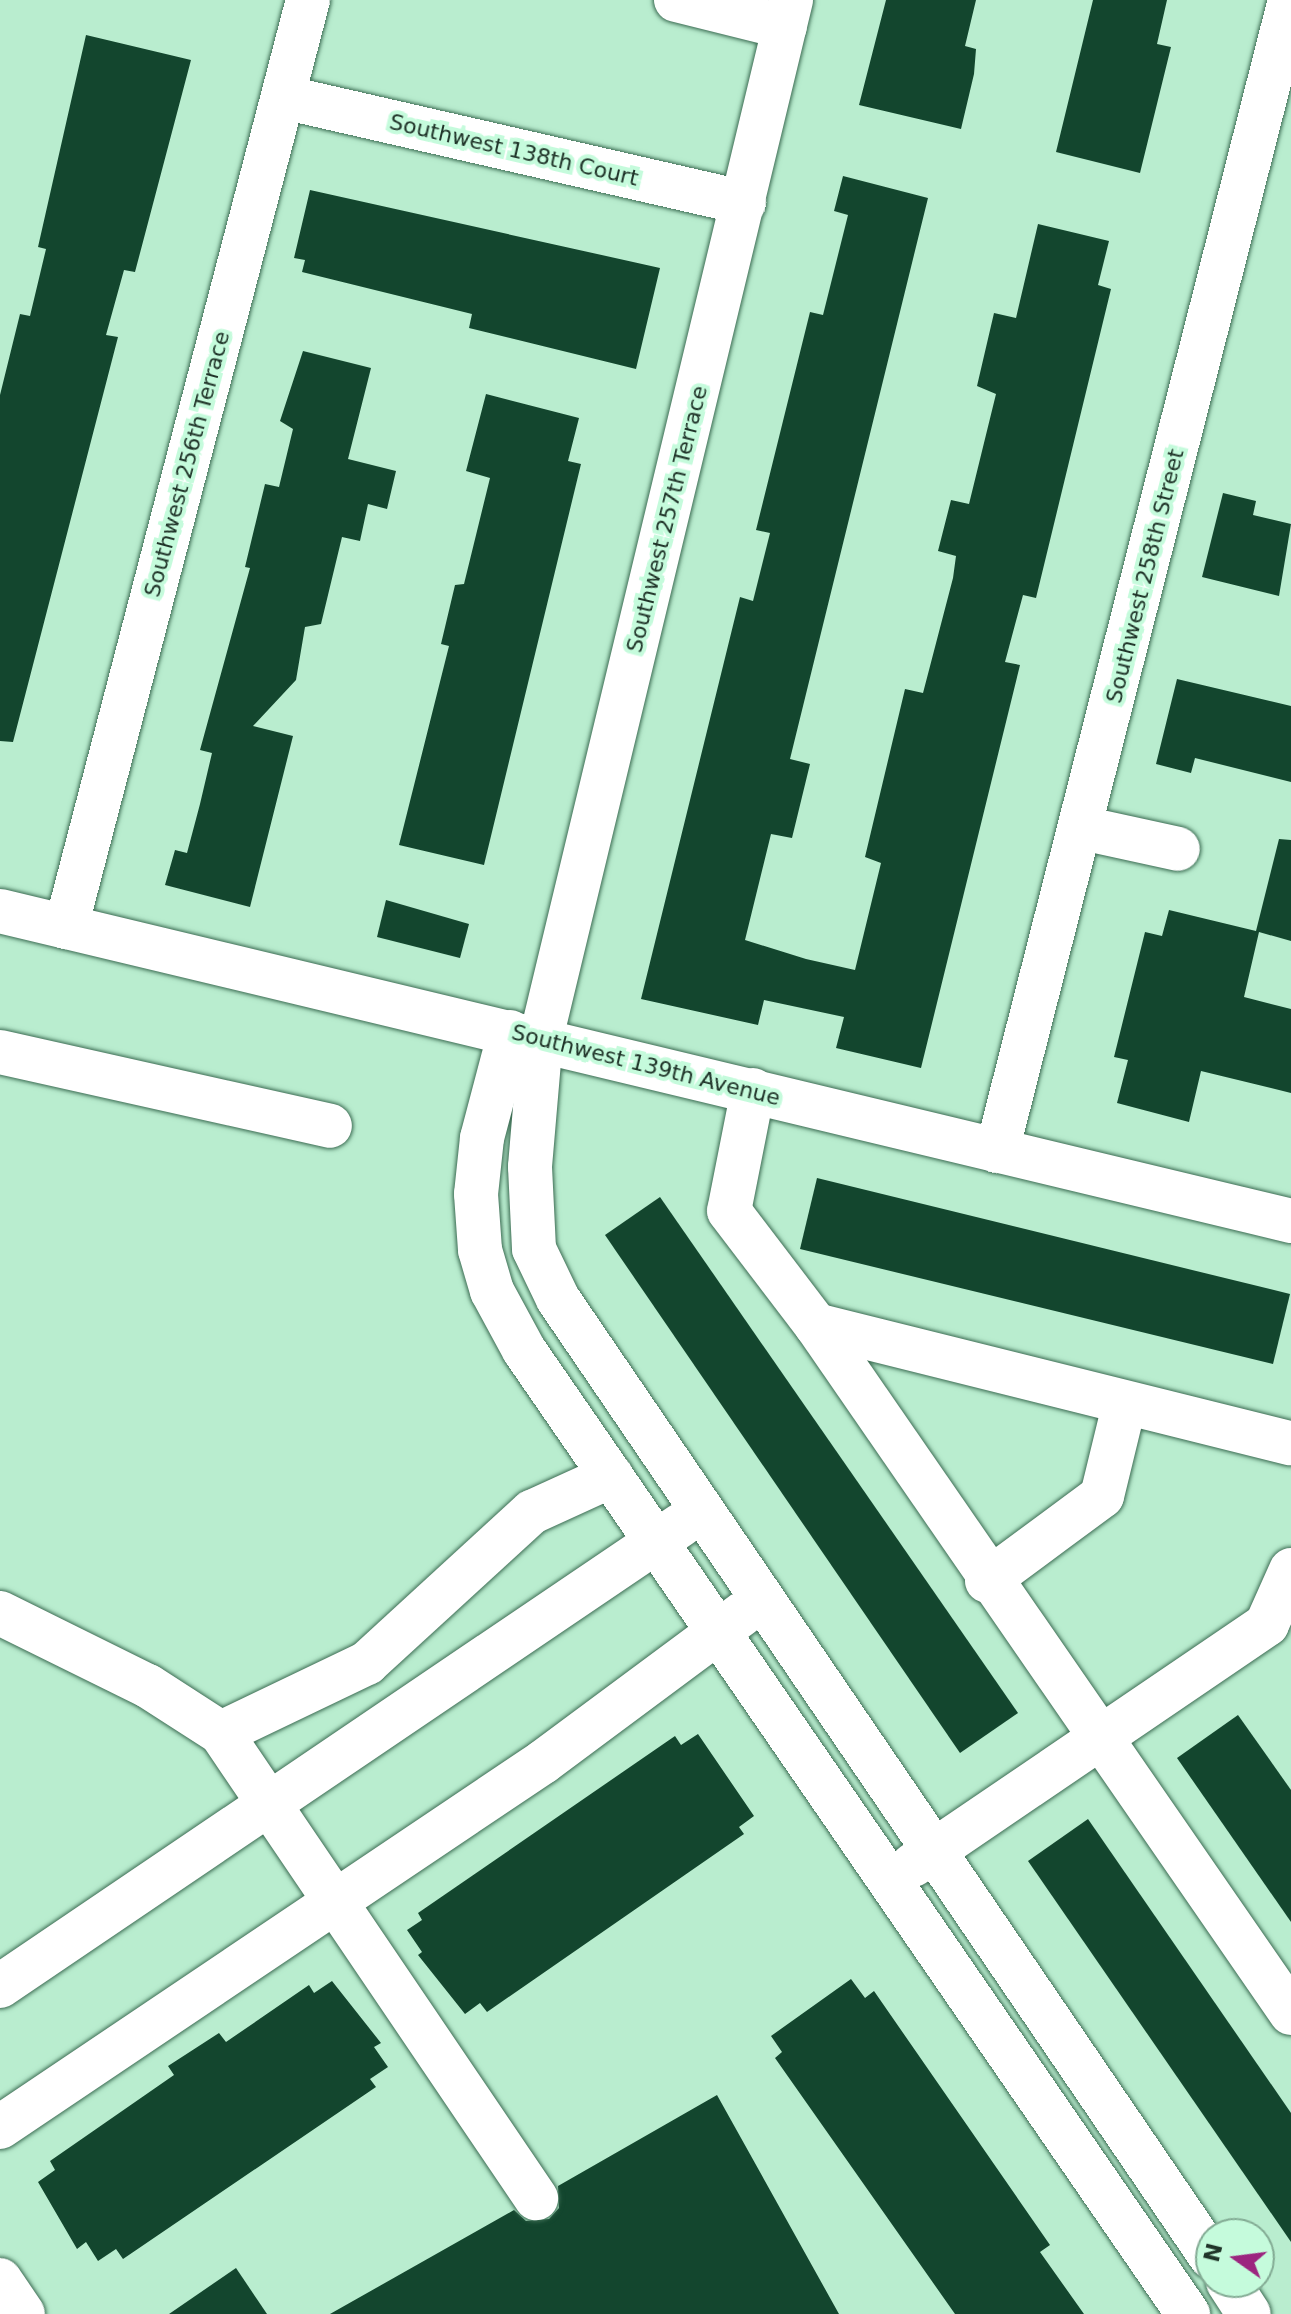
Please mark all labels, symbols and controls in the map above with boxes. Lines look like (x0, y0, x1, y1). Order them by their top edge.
street label: Southwest 138th Court (387, 109, 641, 191)
street label: Southwest 256th Terrace (139, 328, 235, 600)
street label: Southwest 257th Terrace (621, 383, 713, 655)
street label: Southwest 258th Street (1101, 446, 1189, 706)
street label: Southwest 139th Avenue (509, 1019, 783, 1111)
north arrow (1195, 2218, 1275, 2298)
text: N (1199, 2241, 1228, 2265)

